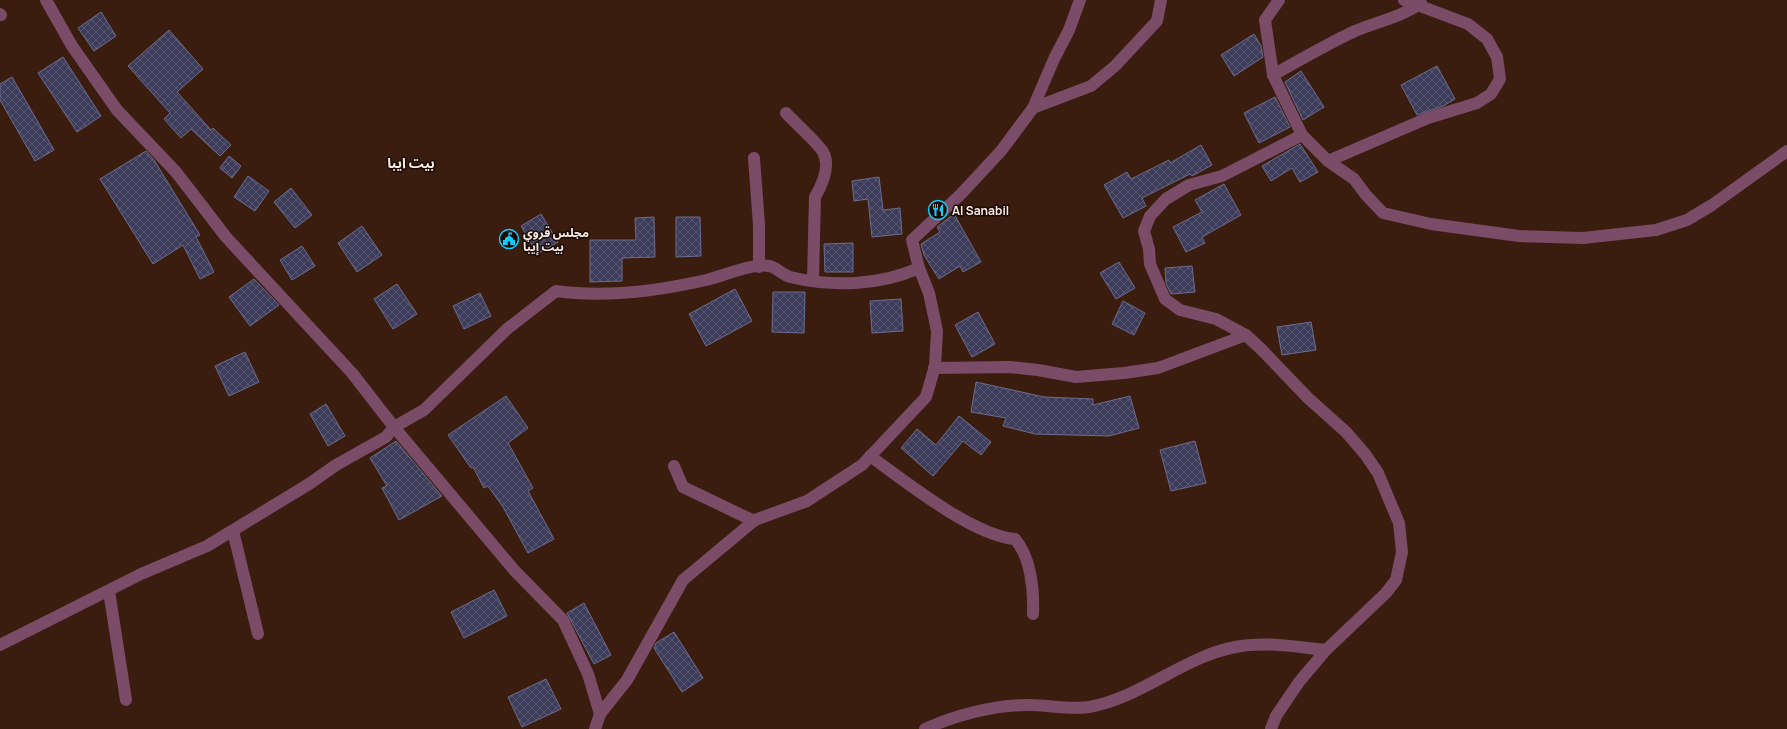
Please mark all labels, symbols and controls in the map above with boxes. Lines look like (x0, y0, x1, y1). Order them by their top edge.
district label: بيت ايبا (387, 153, 435, 172)
restaurant icon: Al Sanabil (927, 199, 949, 221)
place label: Al Sanabil (952, 202, 1009, 219)
place label: مجلس قروي بيت إيبا (523, 224, 589, 256)
public building icon: مجلس قروي بيت إيبا (498, 228, 520, 250)

